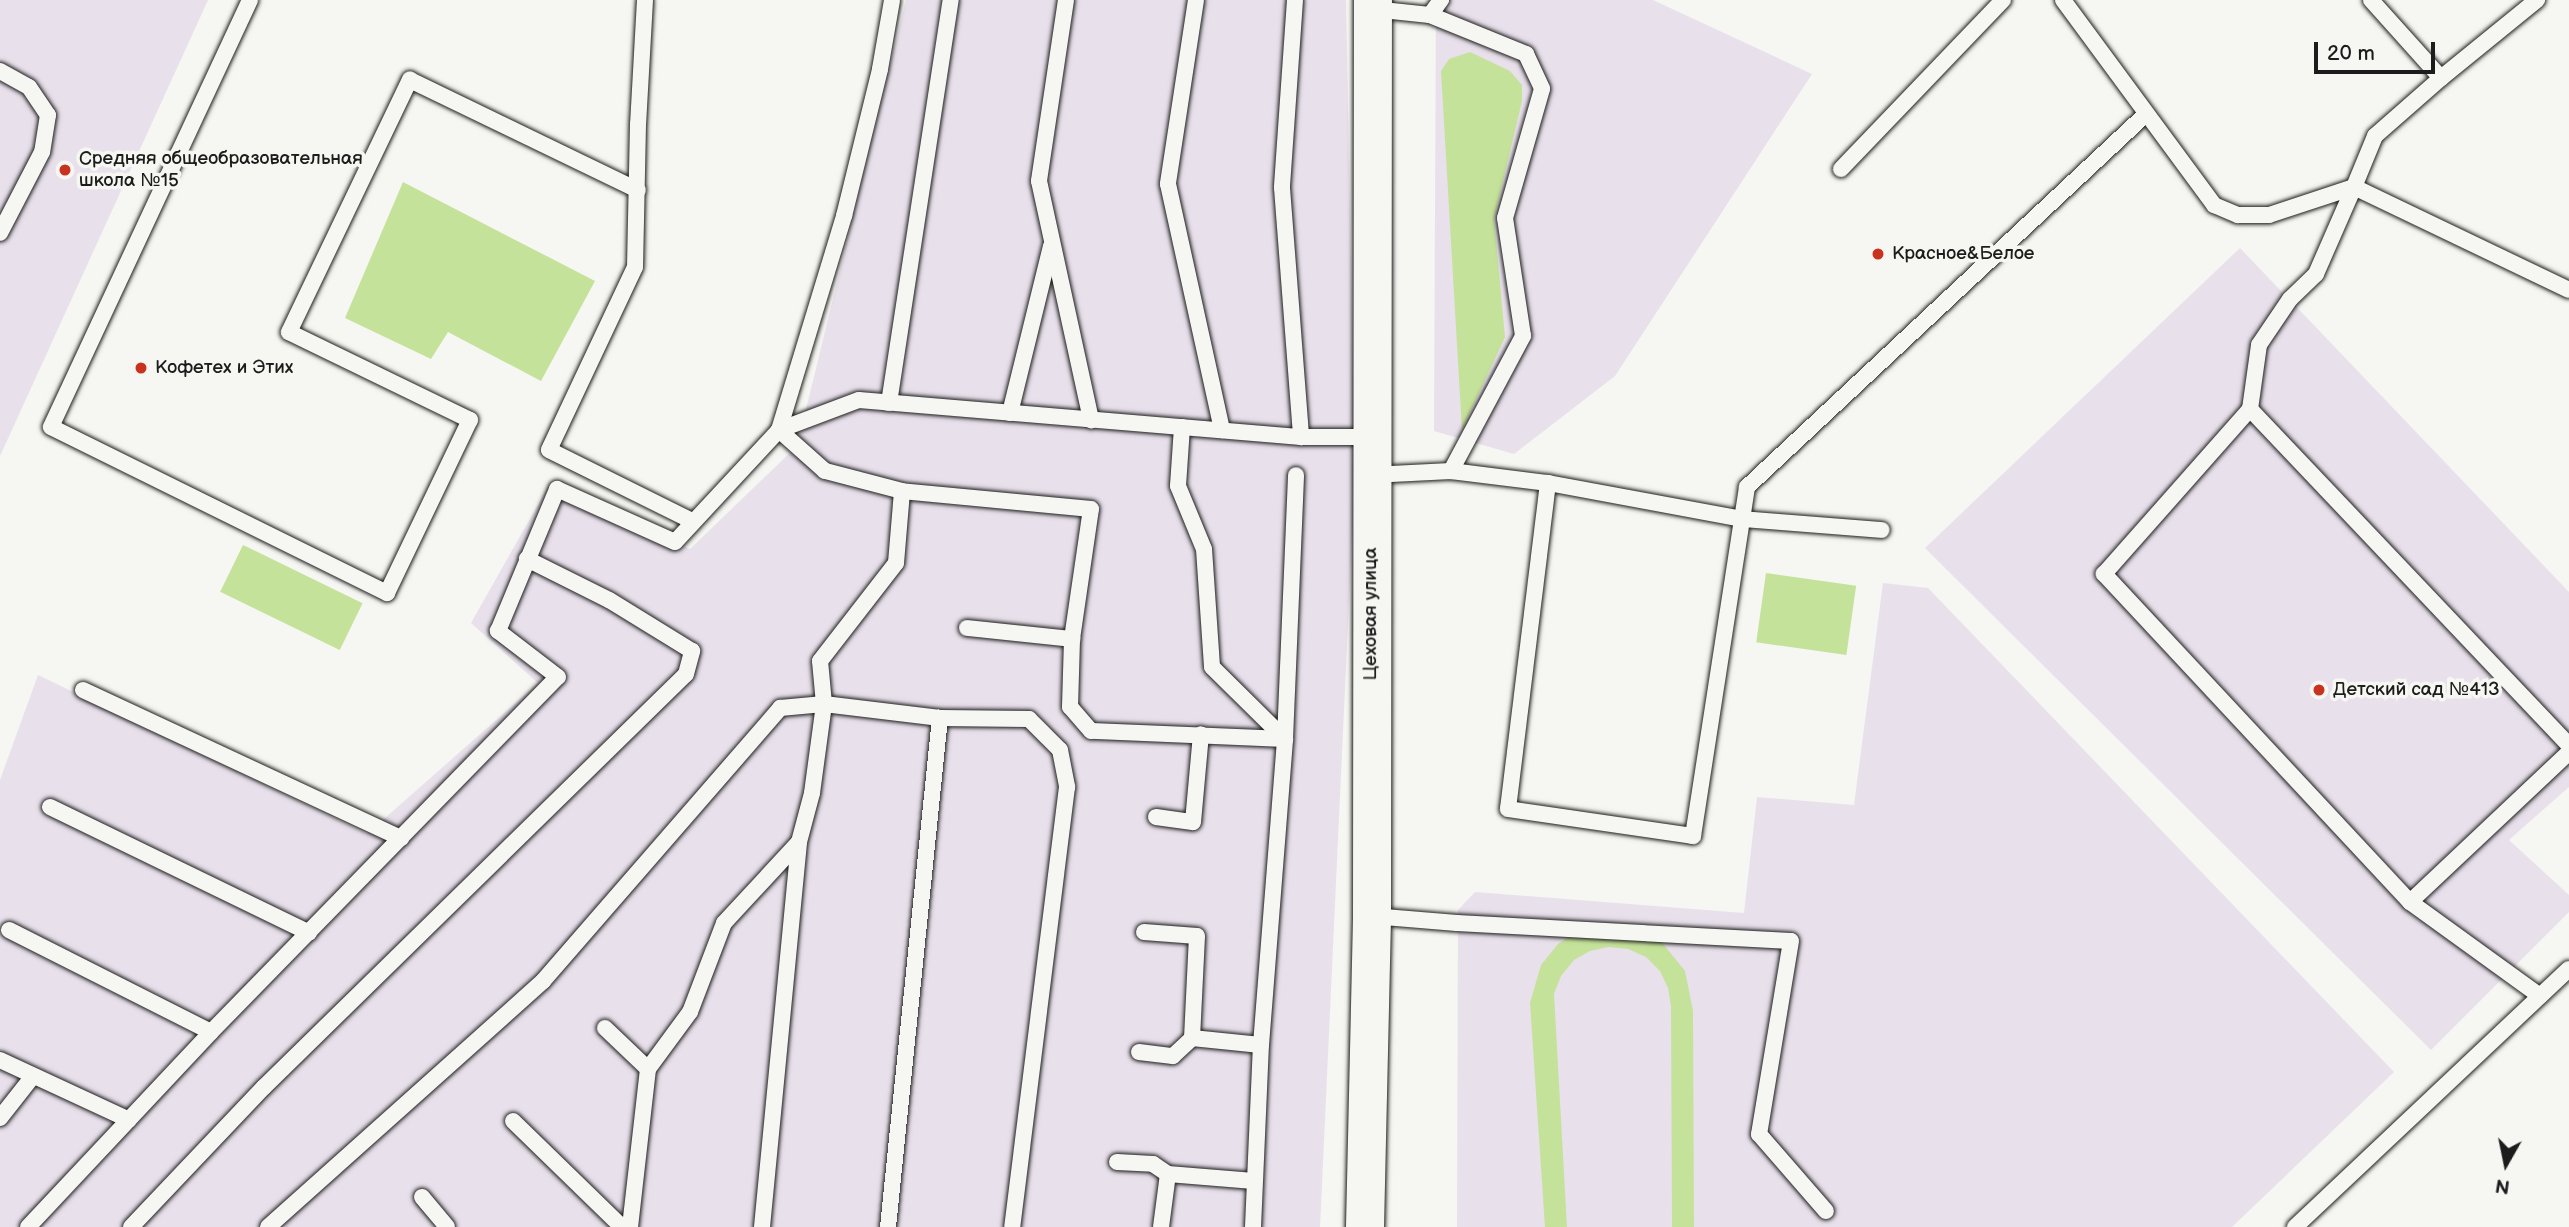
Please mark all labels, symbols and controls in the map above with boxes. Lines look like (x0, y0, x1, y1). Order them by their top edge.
scale bar (2317, 28, 2438, 72)
text: 20 m (2327, 41, 2375, 66)
place label: Средняя общеобразовательная школа №15 (79, 148, 363, 192)
marker: Средняя общеобразовательная школа №15 (57, 162, 73, 178)
place label: Красное&Белое (1892, 243, 2034, 265)
marker: Красное&Белое (1870, 246, 1886, 262)
place label: Кофетех и Этих (155, 357, 293, 379)
marker: Кофетех и Этих (133, 360, 149, 376)
street label: Цеховая улица (1360, 548, 1382, 680)
place label: Детский сад №413 (2333, 679, 2500, 701)
marker: Детский сад №413 (2311, 682, 2327, 698)
north arrow (2471, 1129, 2541, 1199)
text: N (2494, 1173, 2511, 1198)

